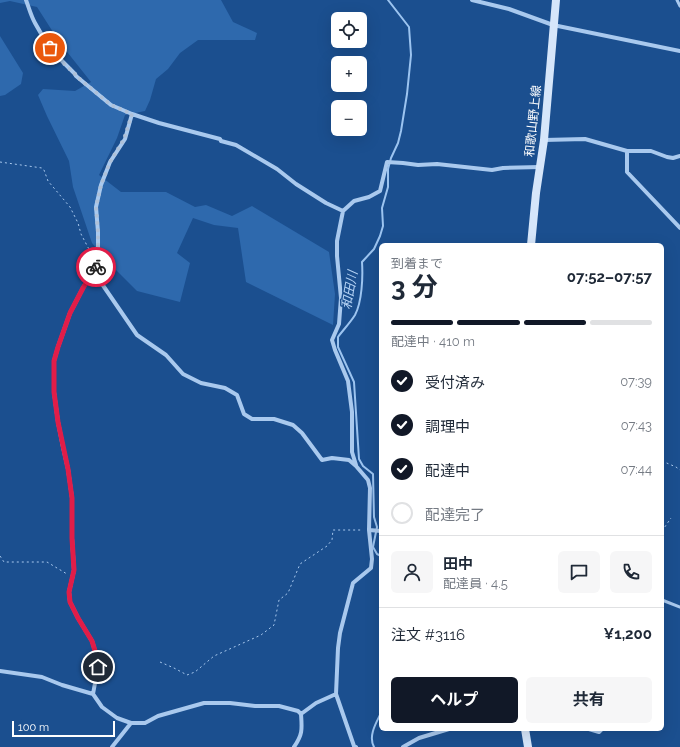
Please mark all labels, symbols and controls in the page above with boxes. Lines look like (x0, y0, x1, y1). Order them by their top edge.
map controls (331, 12, 367, 136)
button: locate (331, 12, 367, 48)
pin (33, 31, 67, 65)
icon: bag (39, 37, 61, 59)
button: + (331, 56, 367, 92)
street label: 和歌山野上線 (522, 84, 544, 158)
button: − (331, 100, 367, 136)
courier (76, 247, 116, 287)
icon: bike (85, 256, 107, 278)
text: 到着まで (391, 256, 443, 271)
water label: 和田川 (339, 268, 361, 311)
text: 07:52–07:57 (567, 268, 652, 286)
text: 3 分 (391, 272, 438, 302)
text: 配達中 · 410 m (391, 334, 475, 349)
icon: check (391, 370, 413, 392)
text: 受付済み (425, 374, 485, 392)
text: 07:39 (620, 374, 652, 389)
icon: check (391, 414, 413, 436)
text: 調理中 (425, 418, 470, 436)
text: 07:43 (621, 418, 652, 433)
icon: check (391, 458, 413, 480)
text: 配達中 (425, 462, 470, 480)
text: 07:44 (621, 462, 652, 477)
text: 配達完了 (425, 506, 485, 524)
button: person (391, 551, 433, 593)
button: chat (558, 551, 600, 593)
button: phone (610, 551, 652, 593)
text: 田中 (443, 555, 473, 573)
text: 配達員 · 4.5 (443, 576, 508, 591)
text: ¥1,200 (604, 625, 652, 643)
text: 注文 #3116 (391, 626, 465, 644)
pin (81, 650, 115, 684)
icon: home (87, 656, 109, 678)
button: ヘルプ (391, 677, 518, 723)
button: 共有 (526, 677, 652, 723)
scale bar (12, 719, 115, 738)
text: 100 m (18, 721, 49, 734)

